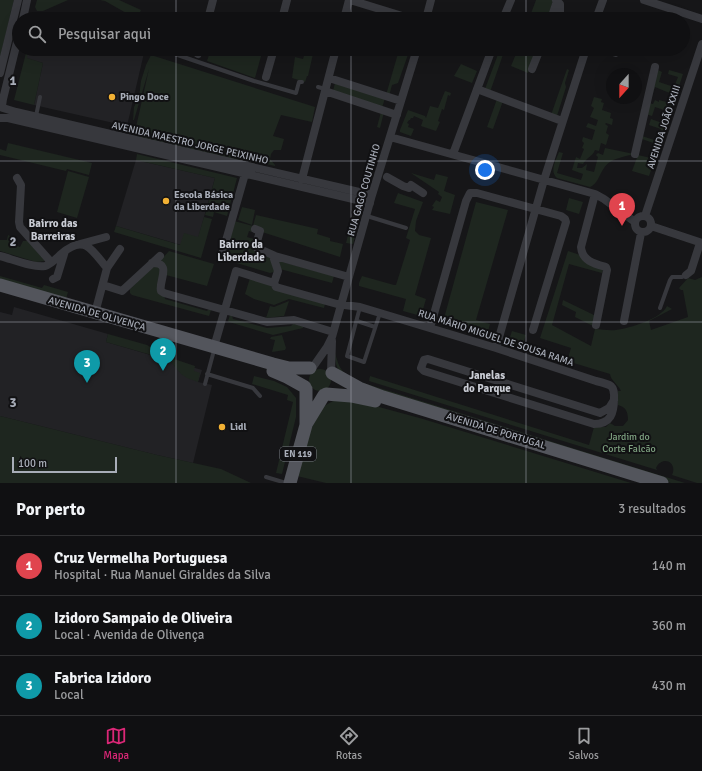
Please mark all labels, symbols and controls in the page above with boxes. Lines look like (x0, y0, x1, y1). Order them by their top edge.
search box (12, 12, 690, 56)
icon: search (26, 23, 48, 45)
text: Pesquisar aqui (58, 25, 151, 43)
north arrow (606, 68, 642, 104)
text: 1 (9, 73, 17, 89)
street label: AVENIDA JOÃO XXIII (645, 84, 683, 170)
place label: Pingo Doce (120, 91, 169, 103)
marker: Pingo Doce (107, 92, 117, 102)
street label: AVENIDA MAESTRO JORGE PEIXINHO (110, 119, 270, 167)
street label: RUA GAGO COUTINHO (345, 142, 383, 238)
your location (475, 160, 495, 180)
place label: Escola Básica da Liberdade (174, 189, 233, 213)
pin: 1 (609, 193, 635, 226)
marker: Escola Básica da Liberdade (161, 196, 171, 206)
district label: Bairro das Barreiras (29, 217, 78, 243)
text: 2 (9, 234, 17, 250)
district label: Bairro da Liberdade (217, 238, 265, 264)
street label: AVENIDA DE OLIVENÇA (47, 294, 147, 334)
street label: RUA MÁRIO MIGUEL DE SOUSA RAMA (417, 306, 576, 369)
pin: 2 (150, 338, 176, 371)
pin: 3 (74, 350, 100, 383)
district label: Janelas do Parque (463, 369, 511, 395)
text: 3 (9, 395, 17, 411)
street label: AVENIDA DE PORTUGAL (445, 410, 547, 452)
place label: Lidl (230, 421, 247, 433)
marker: Lidl (217, 422, 227, 432)
park label: Jardim do Corte Falcão (602, 431, 656, 455)
road number: EN 119 (280, 447, 316, 461)
scale bar (12, 455, 117, 474)
text: 100 m (18, 457, 47, 470)
text: Por perto (16, 499, 85, 520)
text: 3 resultados (618, 501, 686, 517)
text: Cruz Vermelha Portuguesa (54, 549, 227, 567)
text: 1 (25, 558, 33, 574)
text: 140 m (652, 558, 686, 574)
text: Hospital · Rua Manuel Giraldes da Silva (54, 567, 271, 583)
text: Izidoro Sampaio de Oliveira (54, 609, 233, 627)
text: 2 (25, 618, 33, 634)
text: 360 m (652, 618, 686, 634)
text: Local · Avenida de Olivença (54, 627, 204, 643)
text: Fabrica Izidoro (54, 669, 151, 687)
text: 3 (25, 678, 33, 694)
text: 430 m (652, 678, 686, 694)
text: Local (54, 687, 84, 703)
tab: Mapa (103, 725, 129, 762)
tab: Rotas (336, 725, 362, 762)
tab: Salvos (569, 725, 599, 762)

